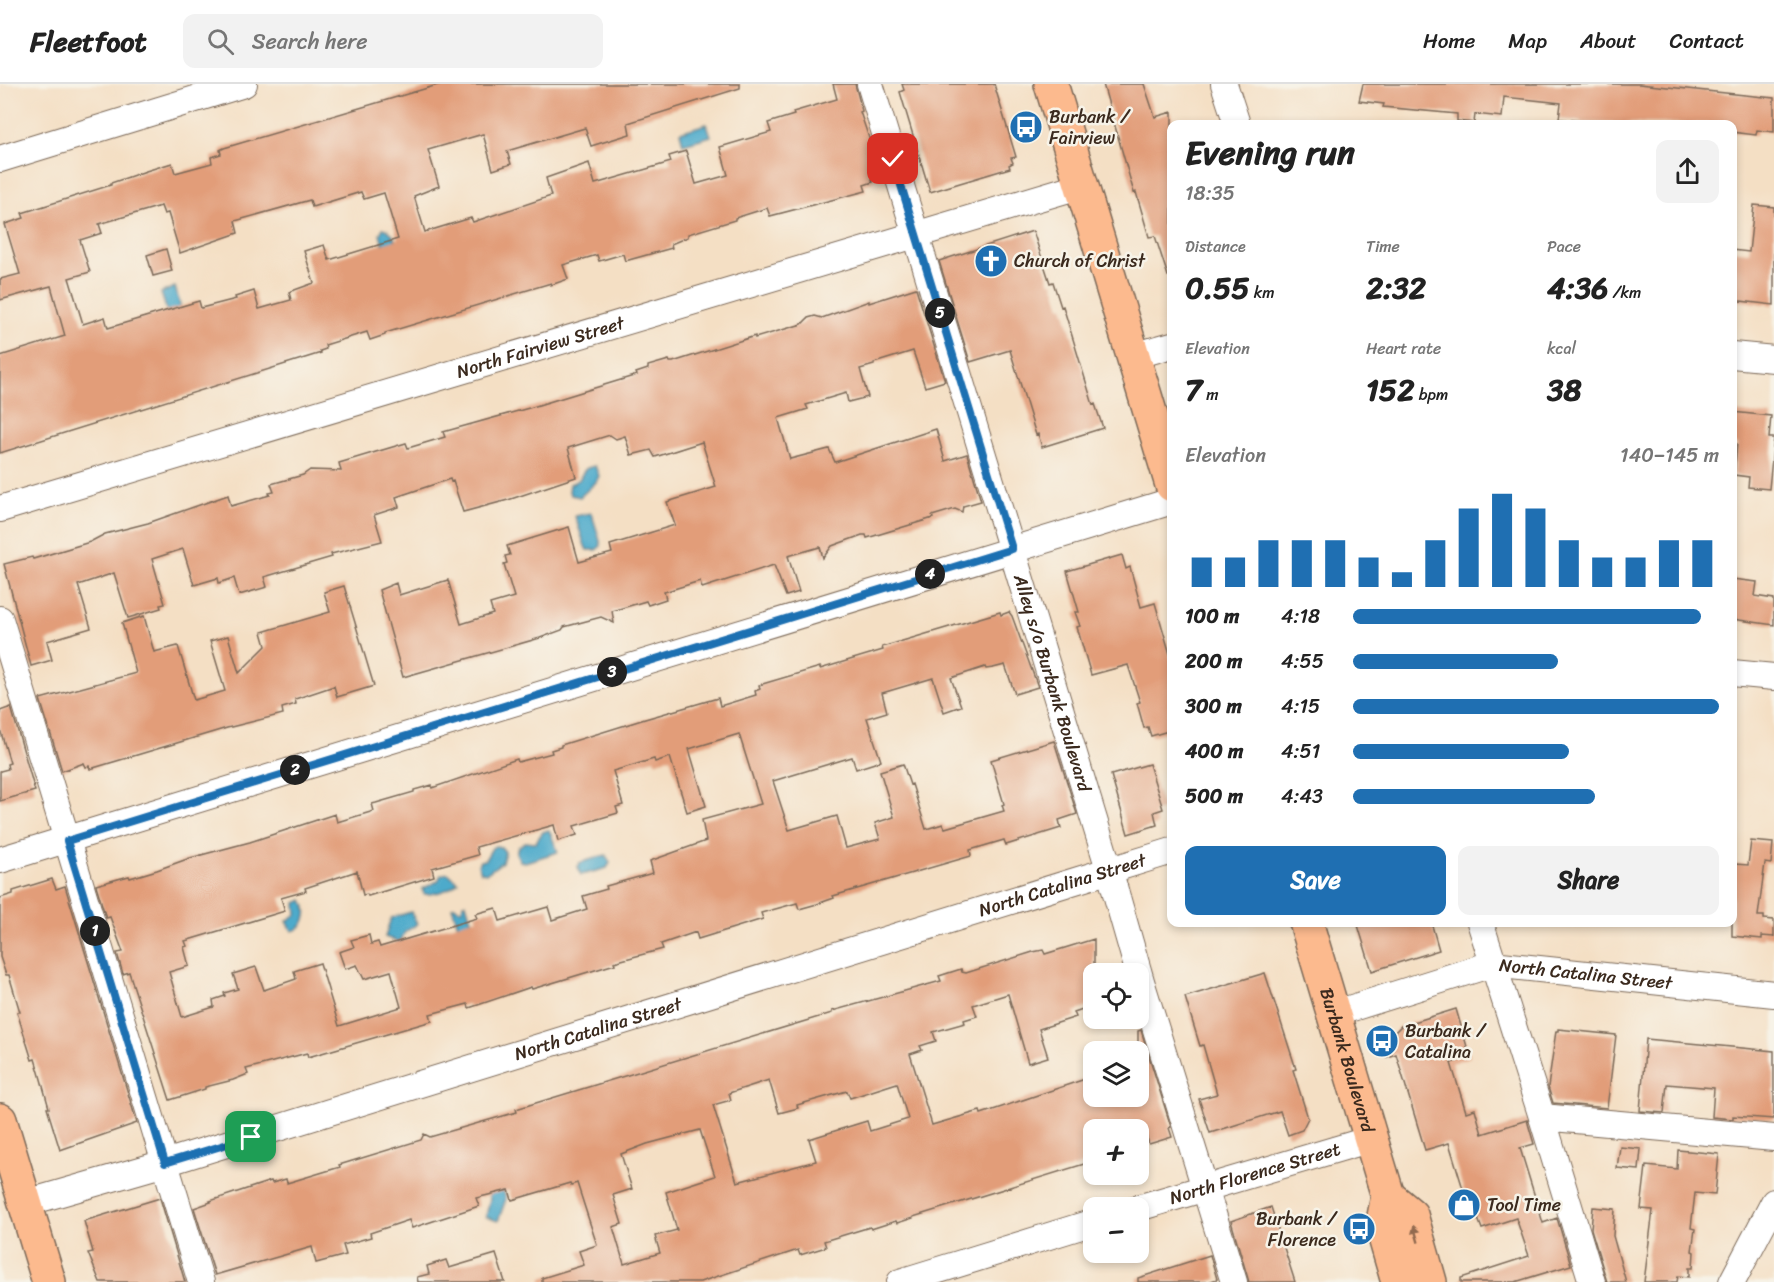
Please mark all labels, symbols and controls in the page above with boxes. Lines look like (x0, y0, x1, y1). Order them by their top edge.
search box (183, 14, 603, 68)
text: Fleetfoot (30, 17, 147, 66)
text: Search here (252, 22, 368, 61)
text: Home (1423, 22, 1475, 60)
text: Map (1508, 22, 1547, 60)
text: About (1580, 22, 1637, 60)
text: Contact (1670, 22, 1744, 60)
icon: search (204, 25, 237, 58)
place label: Burbank / Fairview (1049, 101, 1131, 154)
bus stop icon: Burbank / Fairview (1008, 109, 1044, 145)
text: Evening run (1185, 124, 1355, 182)
pin (867, 133, 918, 184)
button: share (1656, 140, 1719, 203)
icon: check (876, 142, 909, 175)
text: 18:35 (1185, 176, 1235, 211)
text: Distance (1185, 232, 1246, 261)
text: Time (1366, 232, 1400, 261)
text: Pace (1547, 232, 1581, 261)
church icon: Church of Christ (973, 243, 1009, 279)
place label: Church of Christ (1014, 245, 1146, 277)
text: 0.55 (1185, 261, 1250, 315)
text: 2:32 (1366, 261, 1426, 315)
text: 4:36 (1547, 261, 1608, 315)
text: km (1250, 278, 1275, 307)
text: /km (1608, 278, 1641, 307)
pin: 5 (925, 298, 955, 328)
text: 5 (935, 298, 945, 327)
street label: North Fairview Street (452, 307, 629, 387)
text: Elevation (1185, 334, 1250, 363)
text: Heart rate (1366, 334, 1441, 363)
text: kcal (1547, 334, 1576, 363)
text: 7 (1185, 363, 1202, 417)
text: 152 (1366, 363, 1415, 417)
text: 38 (1547, 363, 1582, 417)
text: m (1202, 380, 1219, 409)
text: bpm (1415, 380, 1448, 409)
text: Elevation (1185, 438, 1266, 473)
text: 140–145 m (1620, 438, 1719, 473)
pin: 4 (915, 559, 945, 589)
text: 4 (925, 559, 935, 588)
street label: Alley s/o Burbank Boulevard (1004, 569, 1101, 797)
text: 100 m (1185, 599, 1239, 634)
text: 4:18 (1281, 599, 1320, 634)
text: 200 m (1185, 644, 1242, 679)
text: 4:55 (1281, 644, 1324, 679)
pin: 3 (597, 657, 627, 687)
text: 3 (608, 657, 616, 686)
text: 300 m (1185, 689, 1242, 724)
text: 4:15 (1281, 689, 1320, 724)
text: 400 m (1185, 734, 1243, 769)
text: 4:51 (1281, 734, 1320, 769)
pin: 2 (280, 755, 310, 785)
text: 2 (290, 755, 300, 784)
text: 500 m (1185, 779, 1243, 814)
text: 4:43 (1281, 779, 1323, 814)
street label: North Catalina Street (975, 844, 1151, 926)
button: Save (1185, 846, 1446, 915)
button: Share (1458, 846, 1719, 915)
pin: 1 (80, 916, 110, 946)
text: 1 (92, 916, 98, 945)
street label: North Catalina Street (1498, 949, 1675, 999)
map controls (1083, 963, 1149, 1263)
button: locate (1083, 963, 1149, 1029)
street label: Burbank Boulevard (1310, 984, 1385, 1138)
street label: North Catalina Street (510, 988, 686, 1070)
place label: Burbank / Catalina (1405, 1015, 1487, 1068)
bus stop icon: Burbank / Catalina (1364, 1023, 1400, 1059)
button: layers (1083, 1041, 1149, 1107)
pin (225, 1111, 276, 1162)
button: + (1083, 1119, 1149, 1185)
icon: arrive (234, 1120, 267, 1153)
street label: North Florence Street (1166, 1133, 1344, 1214)
shop icon: Tool Time (1446, 1187, 1482, 1223)
place label: Tool Time (1487, 1189, 1561, 1221)
button: − (1083, 1197, 1149, 1263)
place label: Burbank / Florence (1256, 1203, 1338, 1256)
bus stop icon: Burbank / Florence (1341, 1211, 1377, 1247)
one-way arrow (1411, 1225, 1420, 1243)

